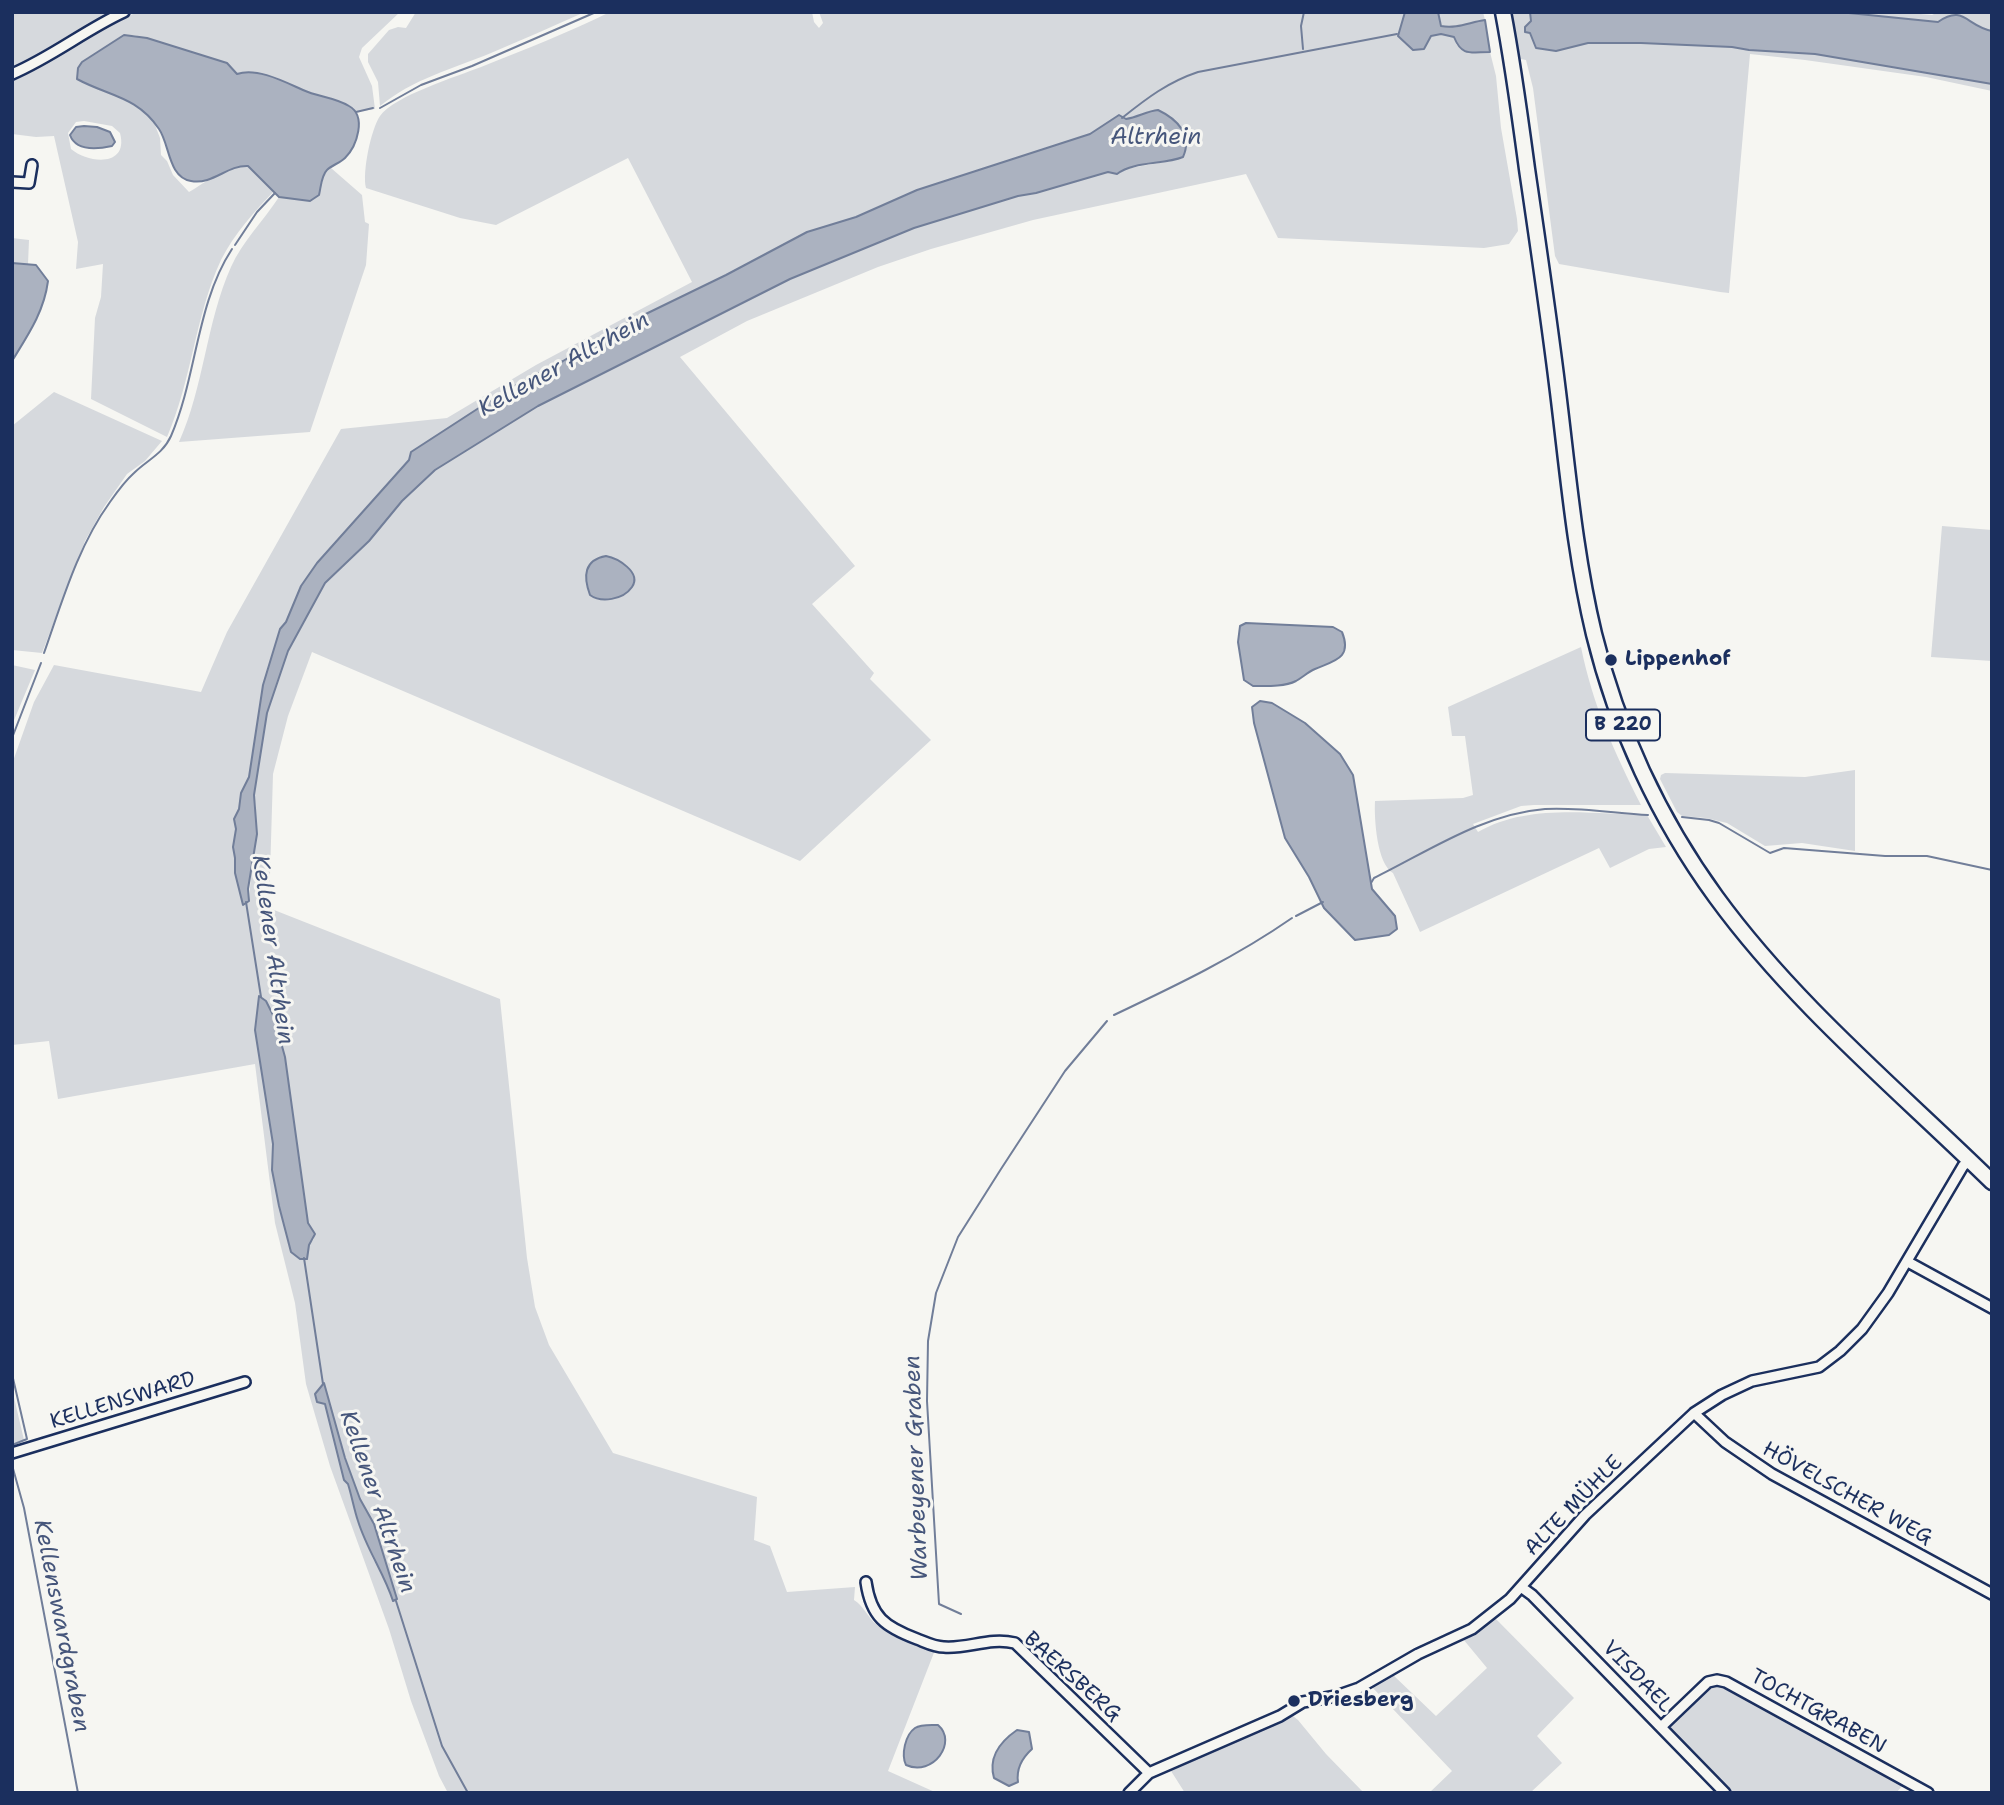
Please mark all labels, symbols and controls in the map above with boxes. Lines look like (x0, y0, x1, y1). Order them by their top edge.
water label: Altrhein (1110, 124, 1202, 152)
water label: Kellener Altrhein (474, 307, 654, 423)
place label: Lippenhof (1625, 647, 1731, 673)
marker: Lippenhof (1603, 652, 1619, 668)
road number: B 220 (1586, 710, 1660, 740)
water label: Kellener Altrhein (245, 853, 299, 1047)
water label: Warbeyener Graben (899, 1355, 935, 1581)
street label: KELLENSWARD (47, 1367, 199, 1435)
water label: Kellener Altrhein (333, 1407, 421, 1597)
street label: HÖVELSCHER WEG (1758, 1437, 1936, 1551)
street label: ALTE MÜHLE (1520, 1451, 1628, 1561)
water label: Kellenswardgraben (27, 1517, 95, 1735)
street label: BAERSBERG (1018, 1627, 1126, 1727)
street label: VISDAEL (1597, 1636, 1677, 1718)
street label: TOCHTGRABEN (1746, 1664, 1890, 1760)
place label: Driesberg (1308, 1688, 1414, 1714)
marker: Driesberg (1286, 1693, 1302, 1709)

